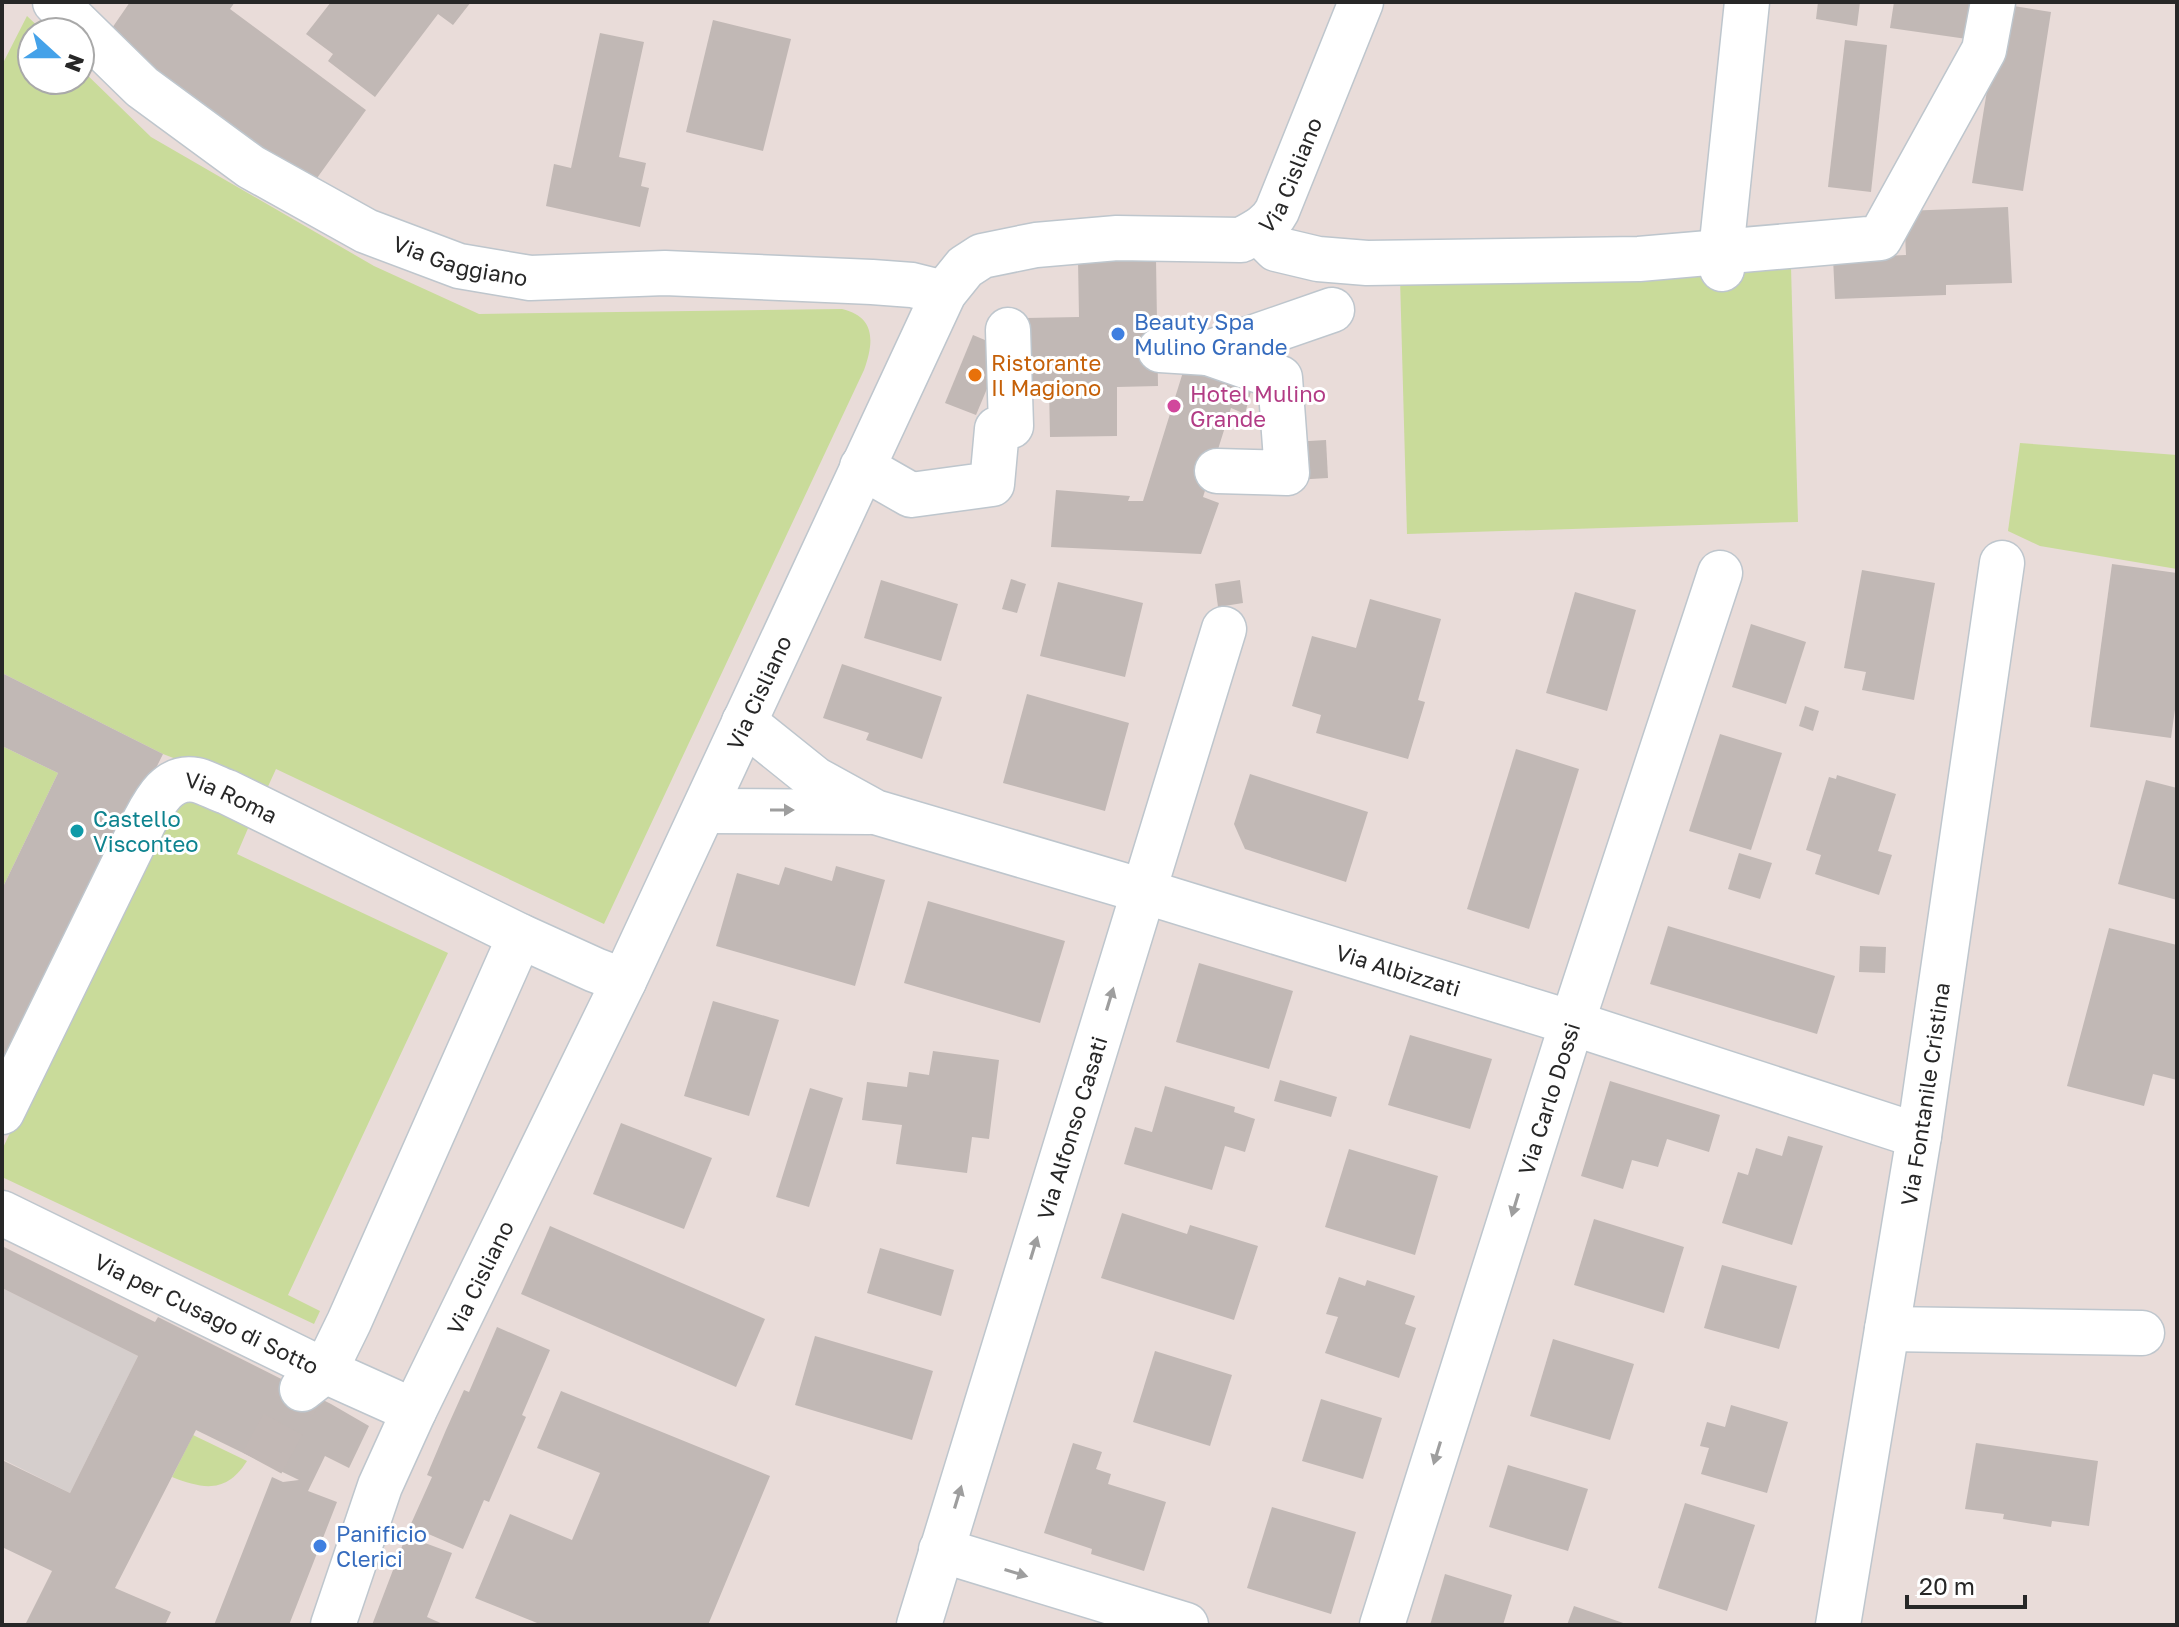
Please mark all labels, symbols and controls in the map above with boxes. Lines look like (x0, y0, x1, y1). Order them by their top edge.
north arrow (16, 16, 96, 96)
text: N (60, 51, 91, 76)
street label: Via Cisliano (1253, 113, 1327, 238)
street label: Via Gaggiano (390, 229, 530, 291)
place label: Beauty Spa Mulino Grande (1134, 308, 1288, 360)
marker: Beauty Spa Mulino Grande (1109, 325, 1127, 343)
place label: Ristorante Il Magiono (991, 349, 1101, 401)
marker: Ristorante Il Magiono (966, 366, 984, 384)
place label: Hotel Mulino Grande (1190, 380, 1326, 432)
marker: Hotel Mulino Grande (1165, 397, 1183, 415)
street label: Via Cisliano (720, 631, 797, 754)
street label: Via Roma (184, 765, 282, 828)
one-way arrow (770, 804, 795, 816)
place label: Castello Visconteo (93, 805, 199, 857)
marker: Castello Visconteo (68, 822, 86, 840)
street label: Via Albizzati (1333, 938, 1464, 1001)
street label: Via Fontanile Cristina (1894, 981, 1955, 1208)
one-way arrow (1104, 987, 1117, 1011)
street label: Via Carlo Dossi (1511, 1019, 1585, 1178)
street label: Via Alfonso Casati (1030, 1033, 1112, 1223)
one-way arrow (1508, 1193, 1520, 1217)
street label: Via Cisliano (440, 1216, 519, 1338)
one-way arrow (1028, 1236, 1041, 1260)
street label: Via per Cusago di Sotto (90, 1247, 323, 1379)
one-way arrow (1430, 1441, 1442, 1465)
one-way arrow (952, 1484, 965, 1508)
place label: Panificio Clerici (336, 1520, 427, 1572)
marker: Panificio Clerici (311, 1537, 329, 1555)
scale bar (1907, 1559, 2025, 1609)
one-way arrow (1004, 1567, 1028, 1580)
text: 20 m (1919, 1571, 1975, 1600)

